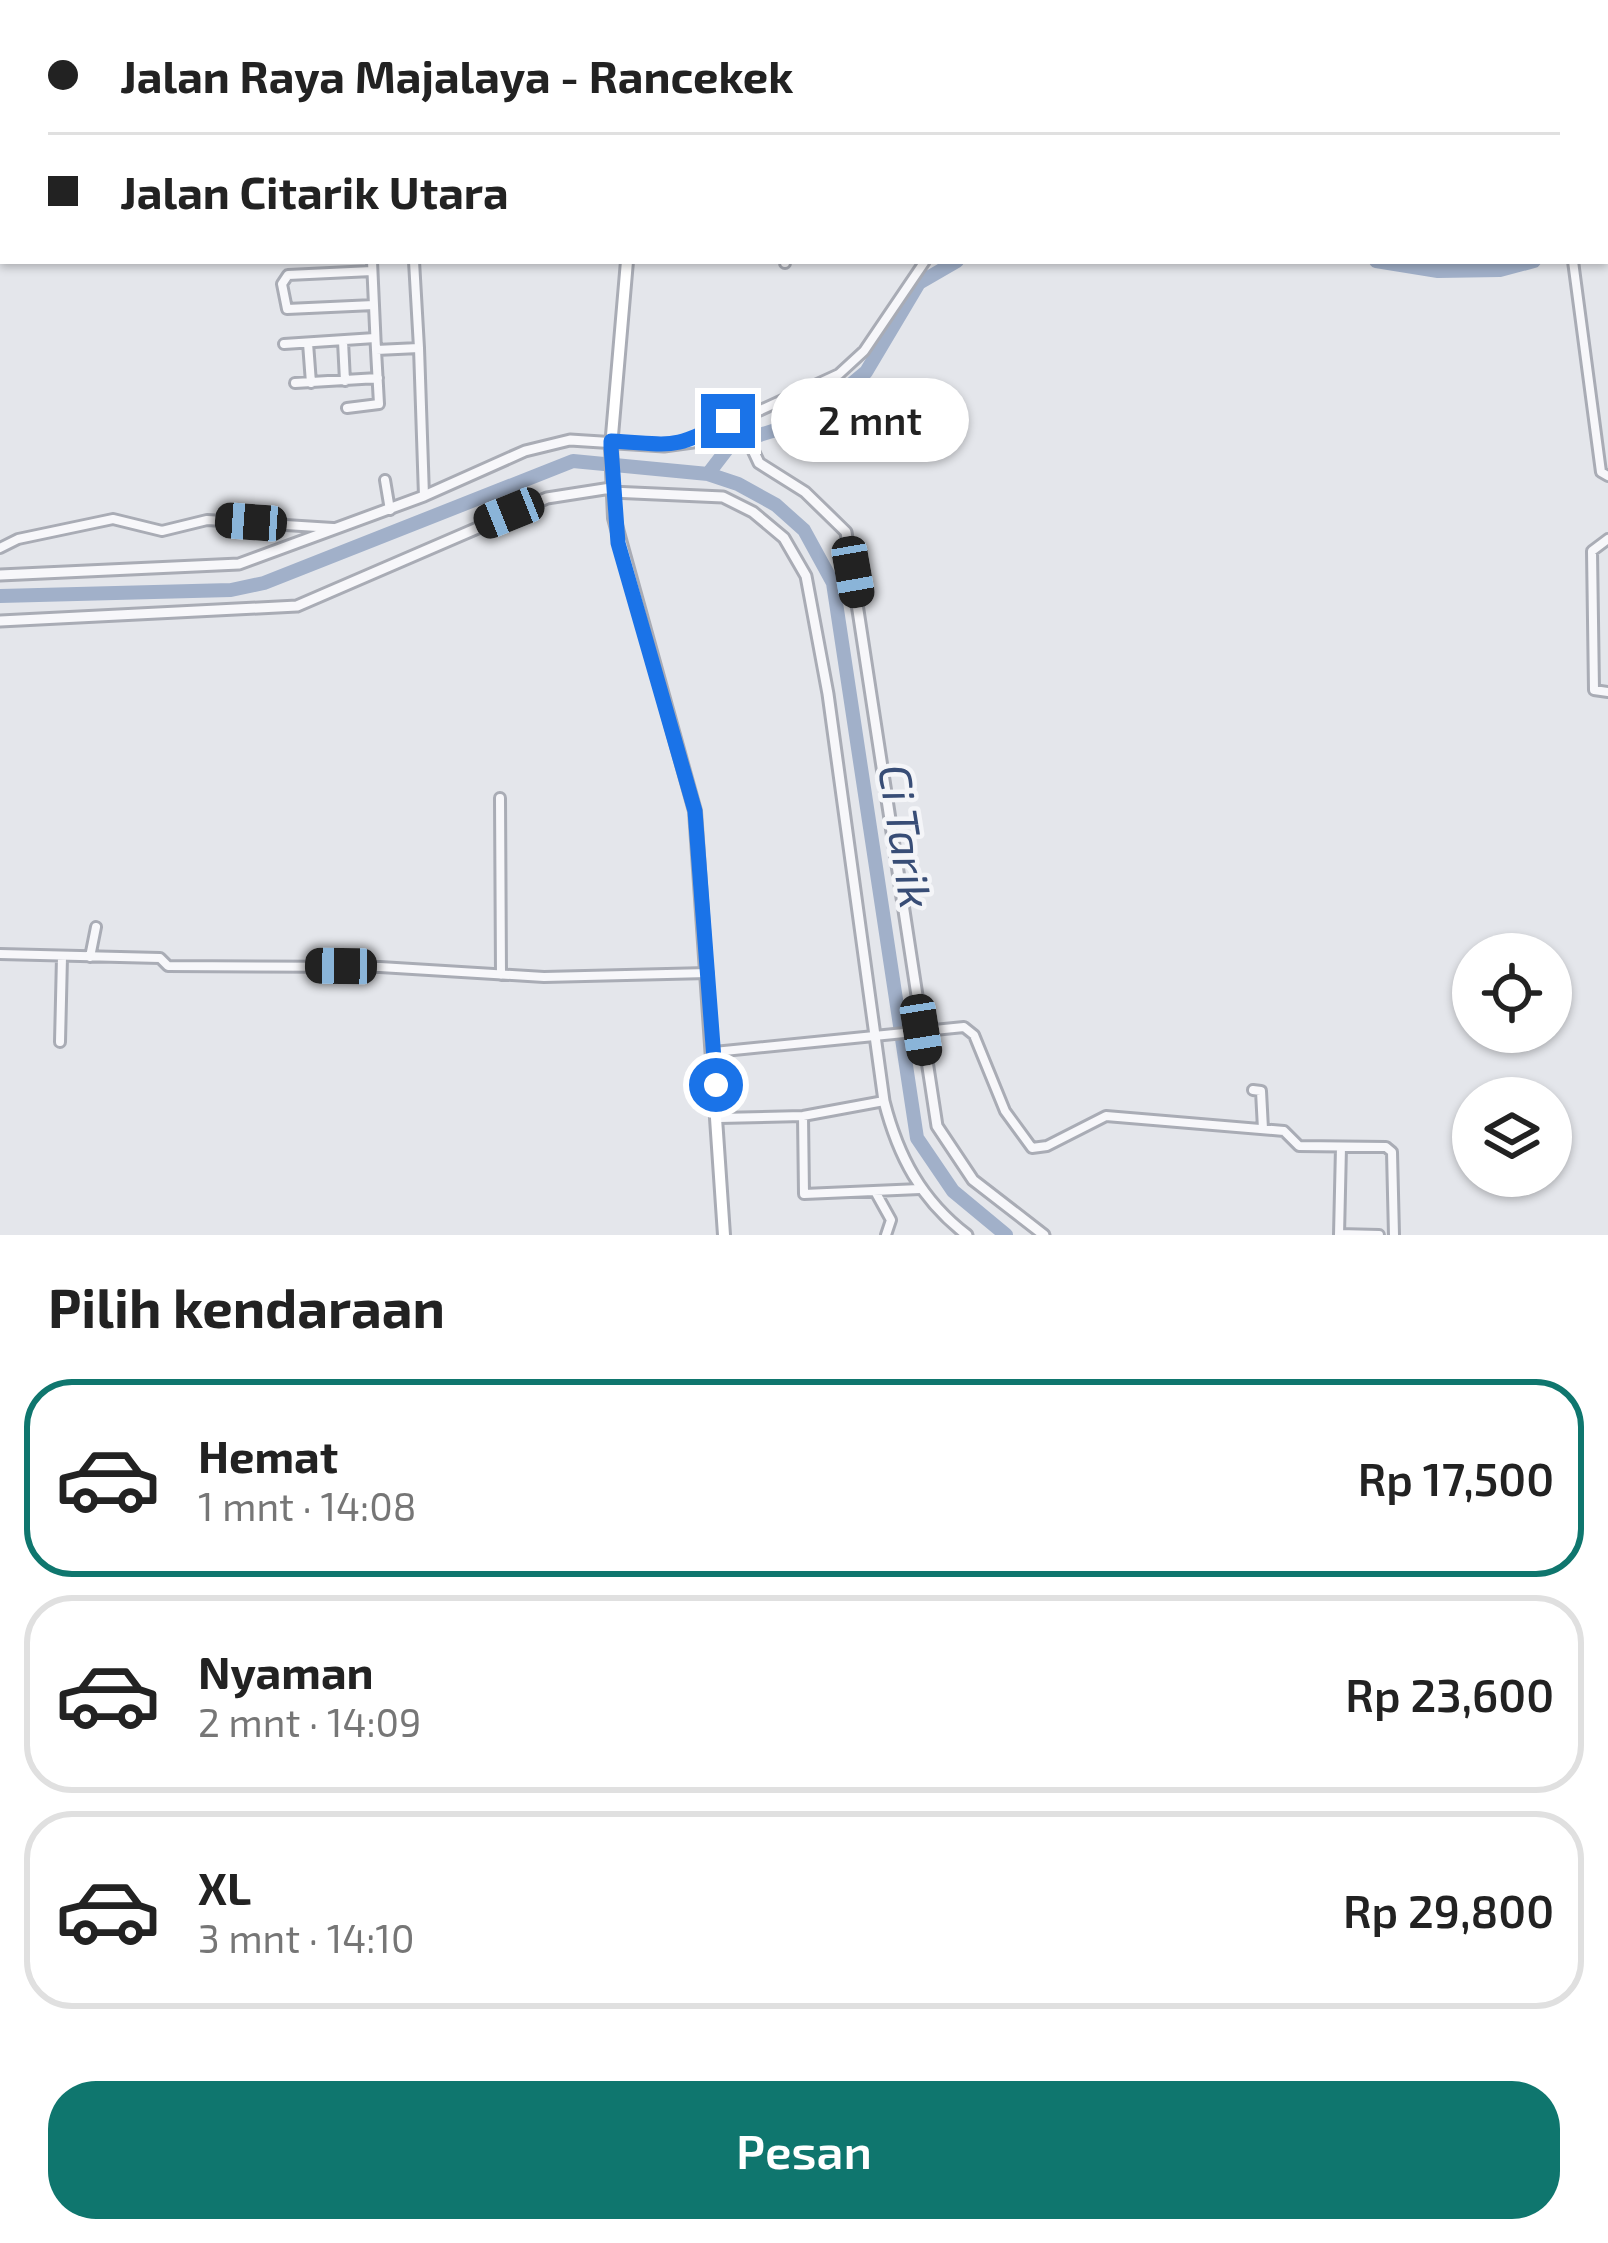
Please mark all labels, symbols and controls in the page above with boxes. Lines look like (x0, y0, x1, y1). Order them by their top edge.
text: Jalan Raya Majalaya - Rancekek (120, 48, 793, 102)
text: Jalan Citarik Utara (120, 164, 509, 218)
callout: 2 mnt (770, 379, 968, 463)
route end (701, 394, 755, 448)
text: 2 mnt (818, 396, 922, 443)
car (469, 483, 549, 543)
car (214, 502, 288, 542)
car (829, 533, 877, 611)
water label: Ci Tarik (869, 760, 945, 912)
map controls (1452, 933, 1572, 1197)
button: locate (1452, 933, 1572, 1053)
car (305, 947, 377, 985)
car (898, 992, 944, 1068)
route start (689, 1058, 743, 1112)
button: layers (1452, 1077, 1572, 1197)
text: Pilih kendaraan (48, 1274, 445, 1339)
icon: car (54, 1424, 162, 1532)
text: Hemat (198, 1428, 338, 1482)
text: Rp 17,500 (1358, 1451, 1554, 1505)
text: 1 mnt · 14:08 (198, 1482, 416, 1529)
icon: car (54, 1640, 162, 1748)
text: Nyaman (198, 1644, 374, 1698)
text: Rp 23,600 (1345, 1667, 1554, 1721)
text: 2 mnt · 14:09 (198, 1698, 421, 1745)
icon: car (54, 1856, 162, 1964)
text: XL (198, 1860, 251, 1914)
text: Rp 29,800 (1343, 1883, 1554, 1937)
text: 3 mnt · 14:10 (198, 1914, 414, 1961)
button: Pesan (48, 2081, 1560, 2219)

